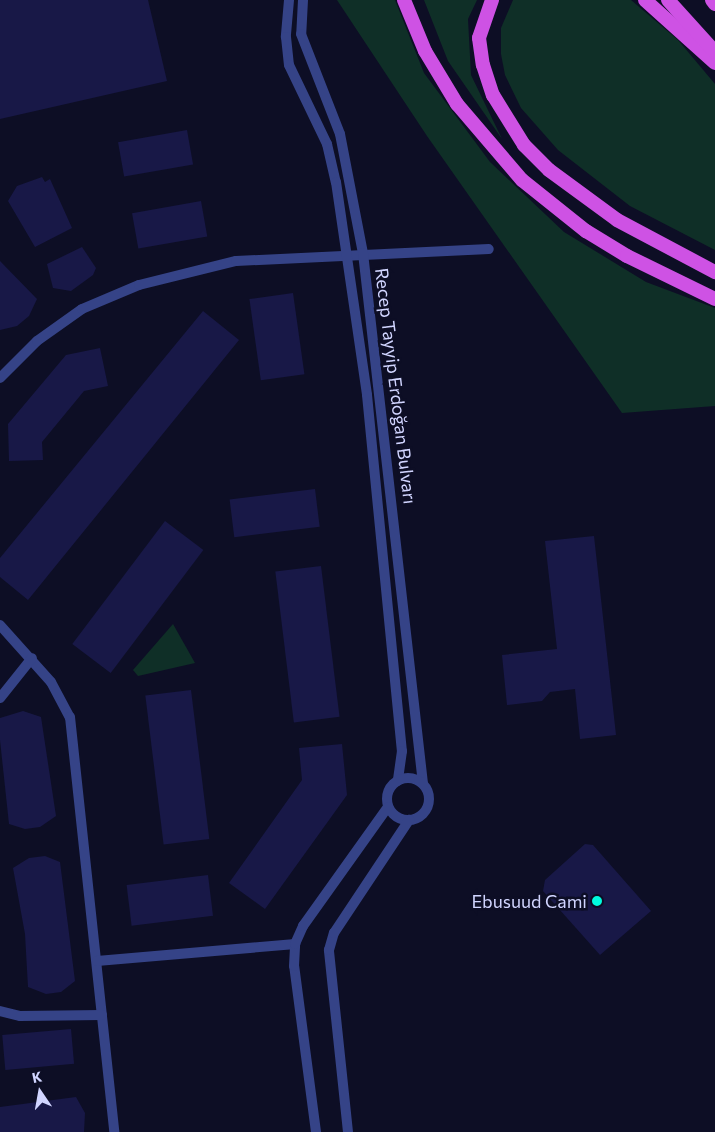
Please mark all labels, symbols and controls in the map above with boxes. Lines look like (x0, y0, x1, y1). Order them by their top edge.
street label: Recep Tayyip Erdoğan Bulvarı (371, 267, 421, 505)
place label: Ebusuud Cami (471, 890, 587, 912)
marker: Ebusuud Cami (591, 895, 603, 907)
north arrow (15, 1067, 65, 1117)
text: K (30, 1068, 43, 1086)

